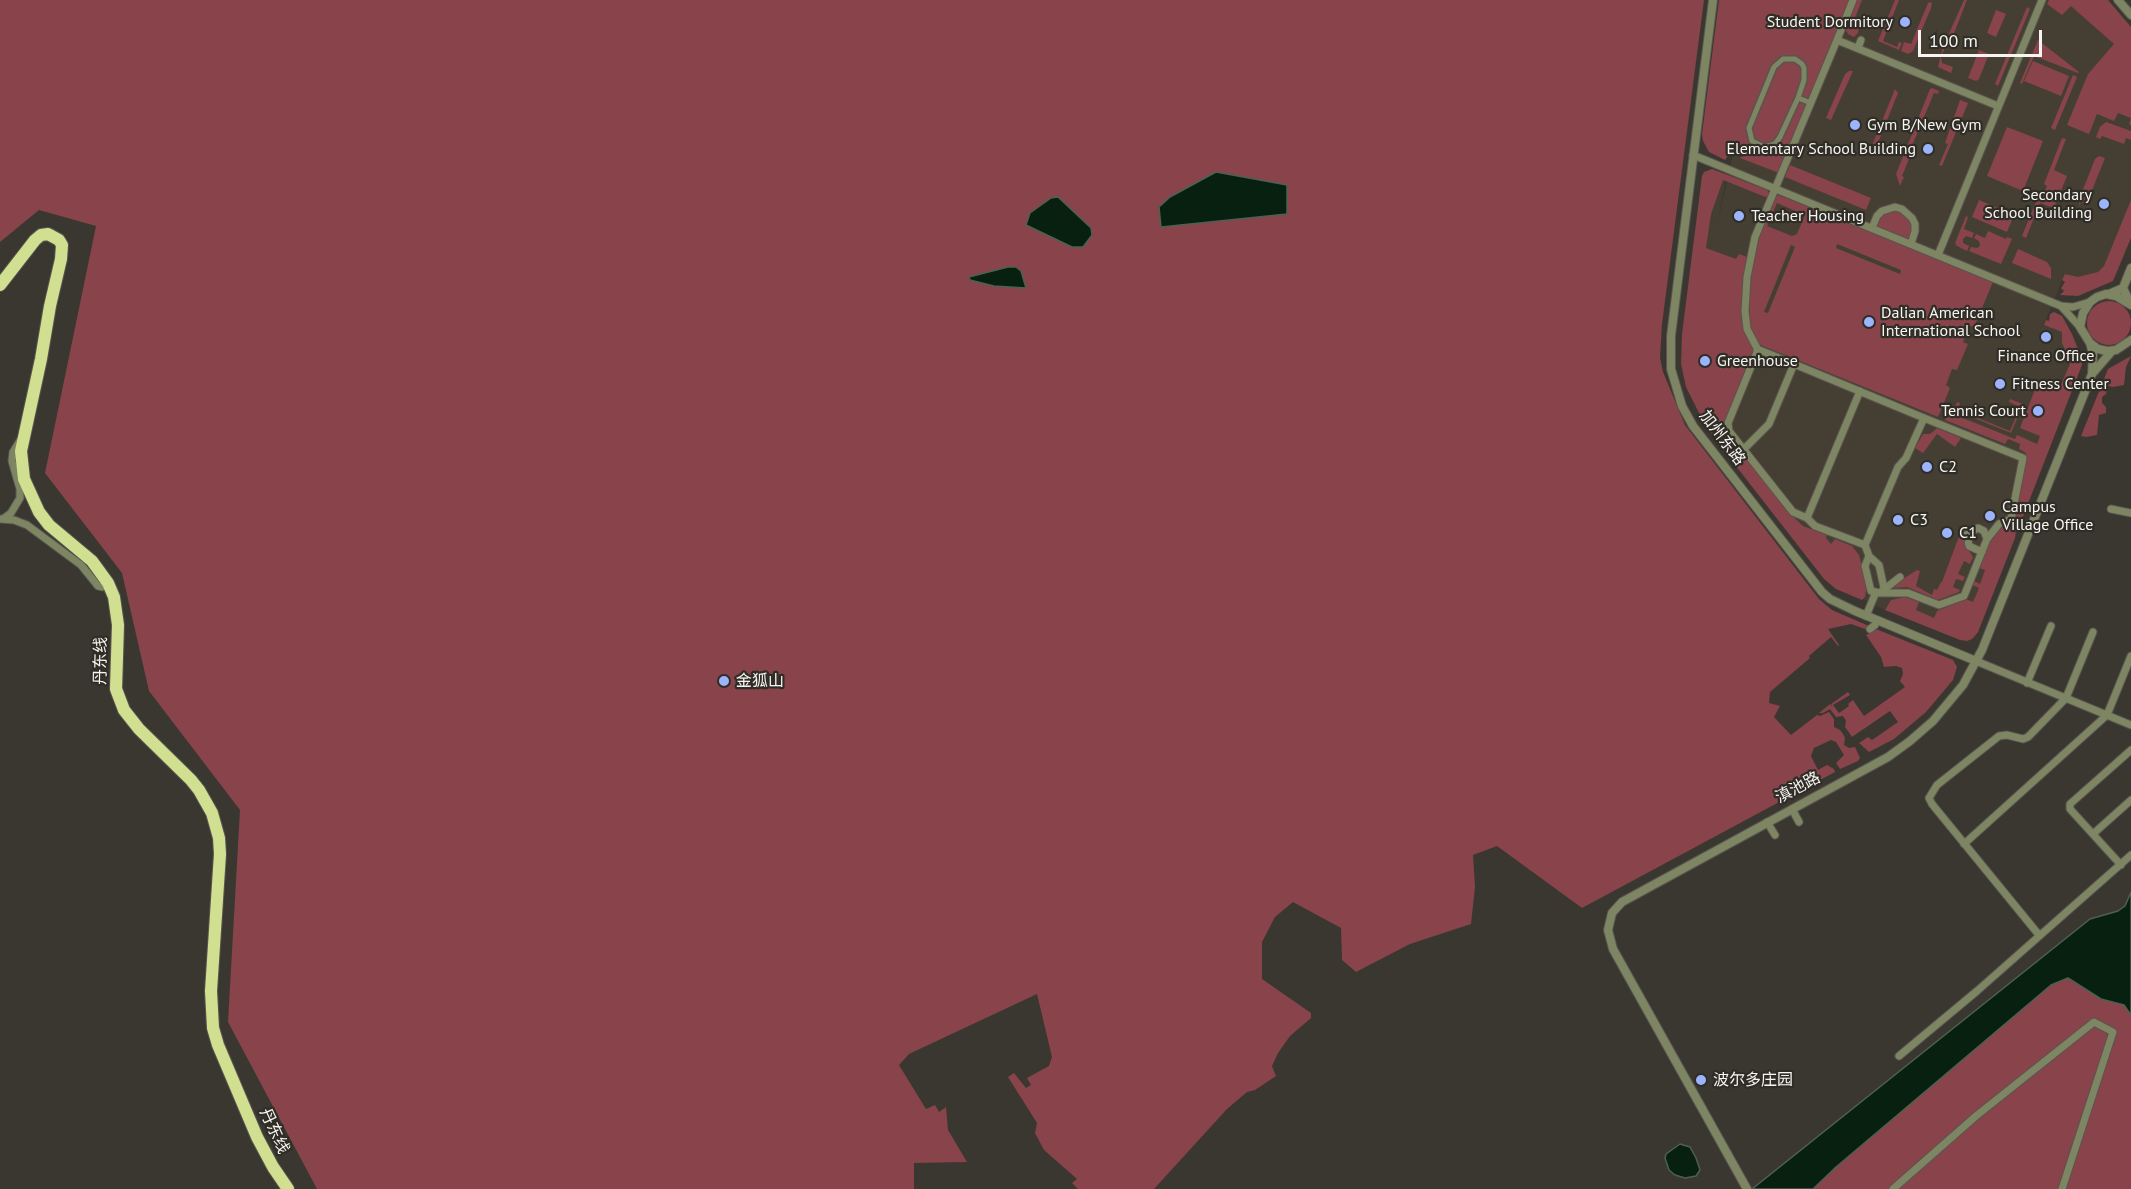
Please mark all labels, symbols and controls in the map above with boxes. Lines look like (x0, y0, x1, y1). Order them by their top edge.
place label: Student Dormitory (1767, 12, 1893, 32)
marker: Student Dormitory (1898, 15, 1912, 29)
scale bar (1921, 18, 2046, 56)
text: 100 m (1929, 29, 1978, 52)
place label: Gym B/New Gym (1867, 115, 1982, 135)
marker: Gym B/New Gym (1848, 118, 1862, 132)
place label: Elementary School Building (1726, 139, 1916, 159)
marker: Elementary School Building (1921, 142, 1935, 156)
place label: Secondary School Building (1984, 185, 2092, 223)
marker: Secondary School Building (2097, 197, 2111, 211)
place label: Teacher Housing (1751, 206, 1864, 226)
marker: Teacher Housing (1732, 209, 1746, 223)
place label: Dalian American International School (1881, 303, 2020, 341)
marker: Dalian American International School (1862, 315, 1876, 329)
marker: Finance Office (2039, 330, 2053, 344)
place label: Finance Office (1998, 346, 2094, 366)
place label: Greenhouse (1717, 351, 1798, 371)
marker: Greenhouse (1698, 354, 1712, 368)
place label: Fitness Center (2012, 374, 2109, 394)
marker: Fitness Center (1993, 377, 2007, 391)
place label: Tennis Court (1941, 401, 2026, 421)
marker: Tennis Court (2031, 404, 2045, 418)
street label: 加州东路 (1695, 407, 1749, 469)
place label: C2 (1939, 457, 1957, 477)
marker: C2 (1920, 460, 1934, 474)
place label: Campus Village Office (2002, 497, 2093, 535)
marker: Campus Village Office (1983, 509, 1997, 523)
place label: C3 (1910, 510, 1928, 530)
marker: C3 (1891, 513, 1905, 527)
place label: C1 (1959, 523, 1977, 543)
marker: C1 (1940, 526, 1954, 540)
street label: 丹东线 (91, 637, 111, 685)
place label: 金狐山 (736, 671, 784, 691)
marker: 金狐山 (717, 674, 731, 688)
street label: 滇池路 (1772, 768, 1824, 808)
place label: 波尔多庄园 (1713, 1070, 1793, 1090)
marker: 波尔多庄园 (1694, 1073, 1708, 1087)
street label: 丹东线 (255, 1105, 293, 1157)

